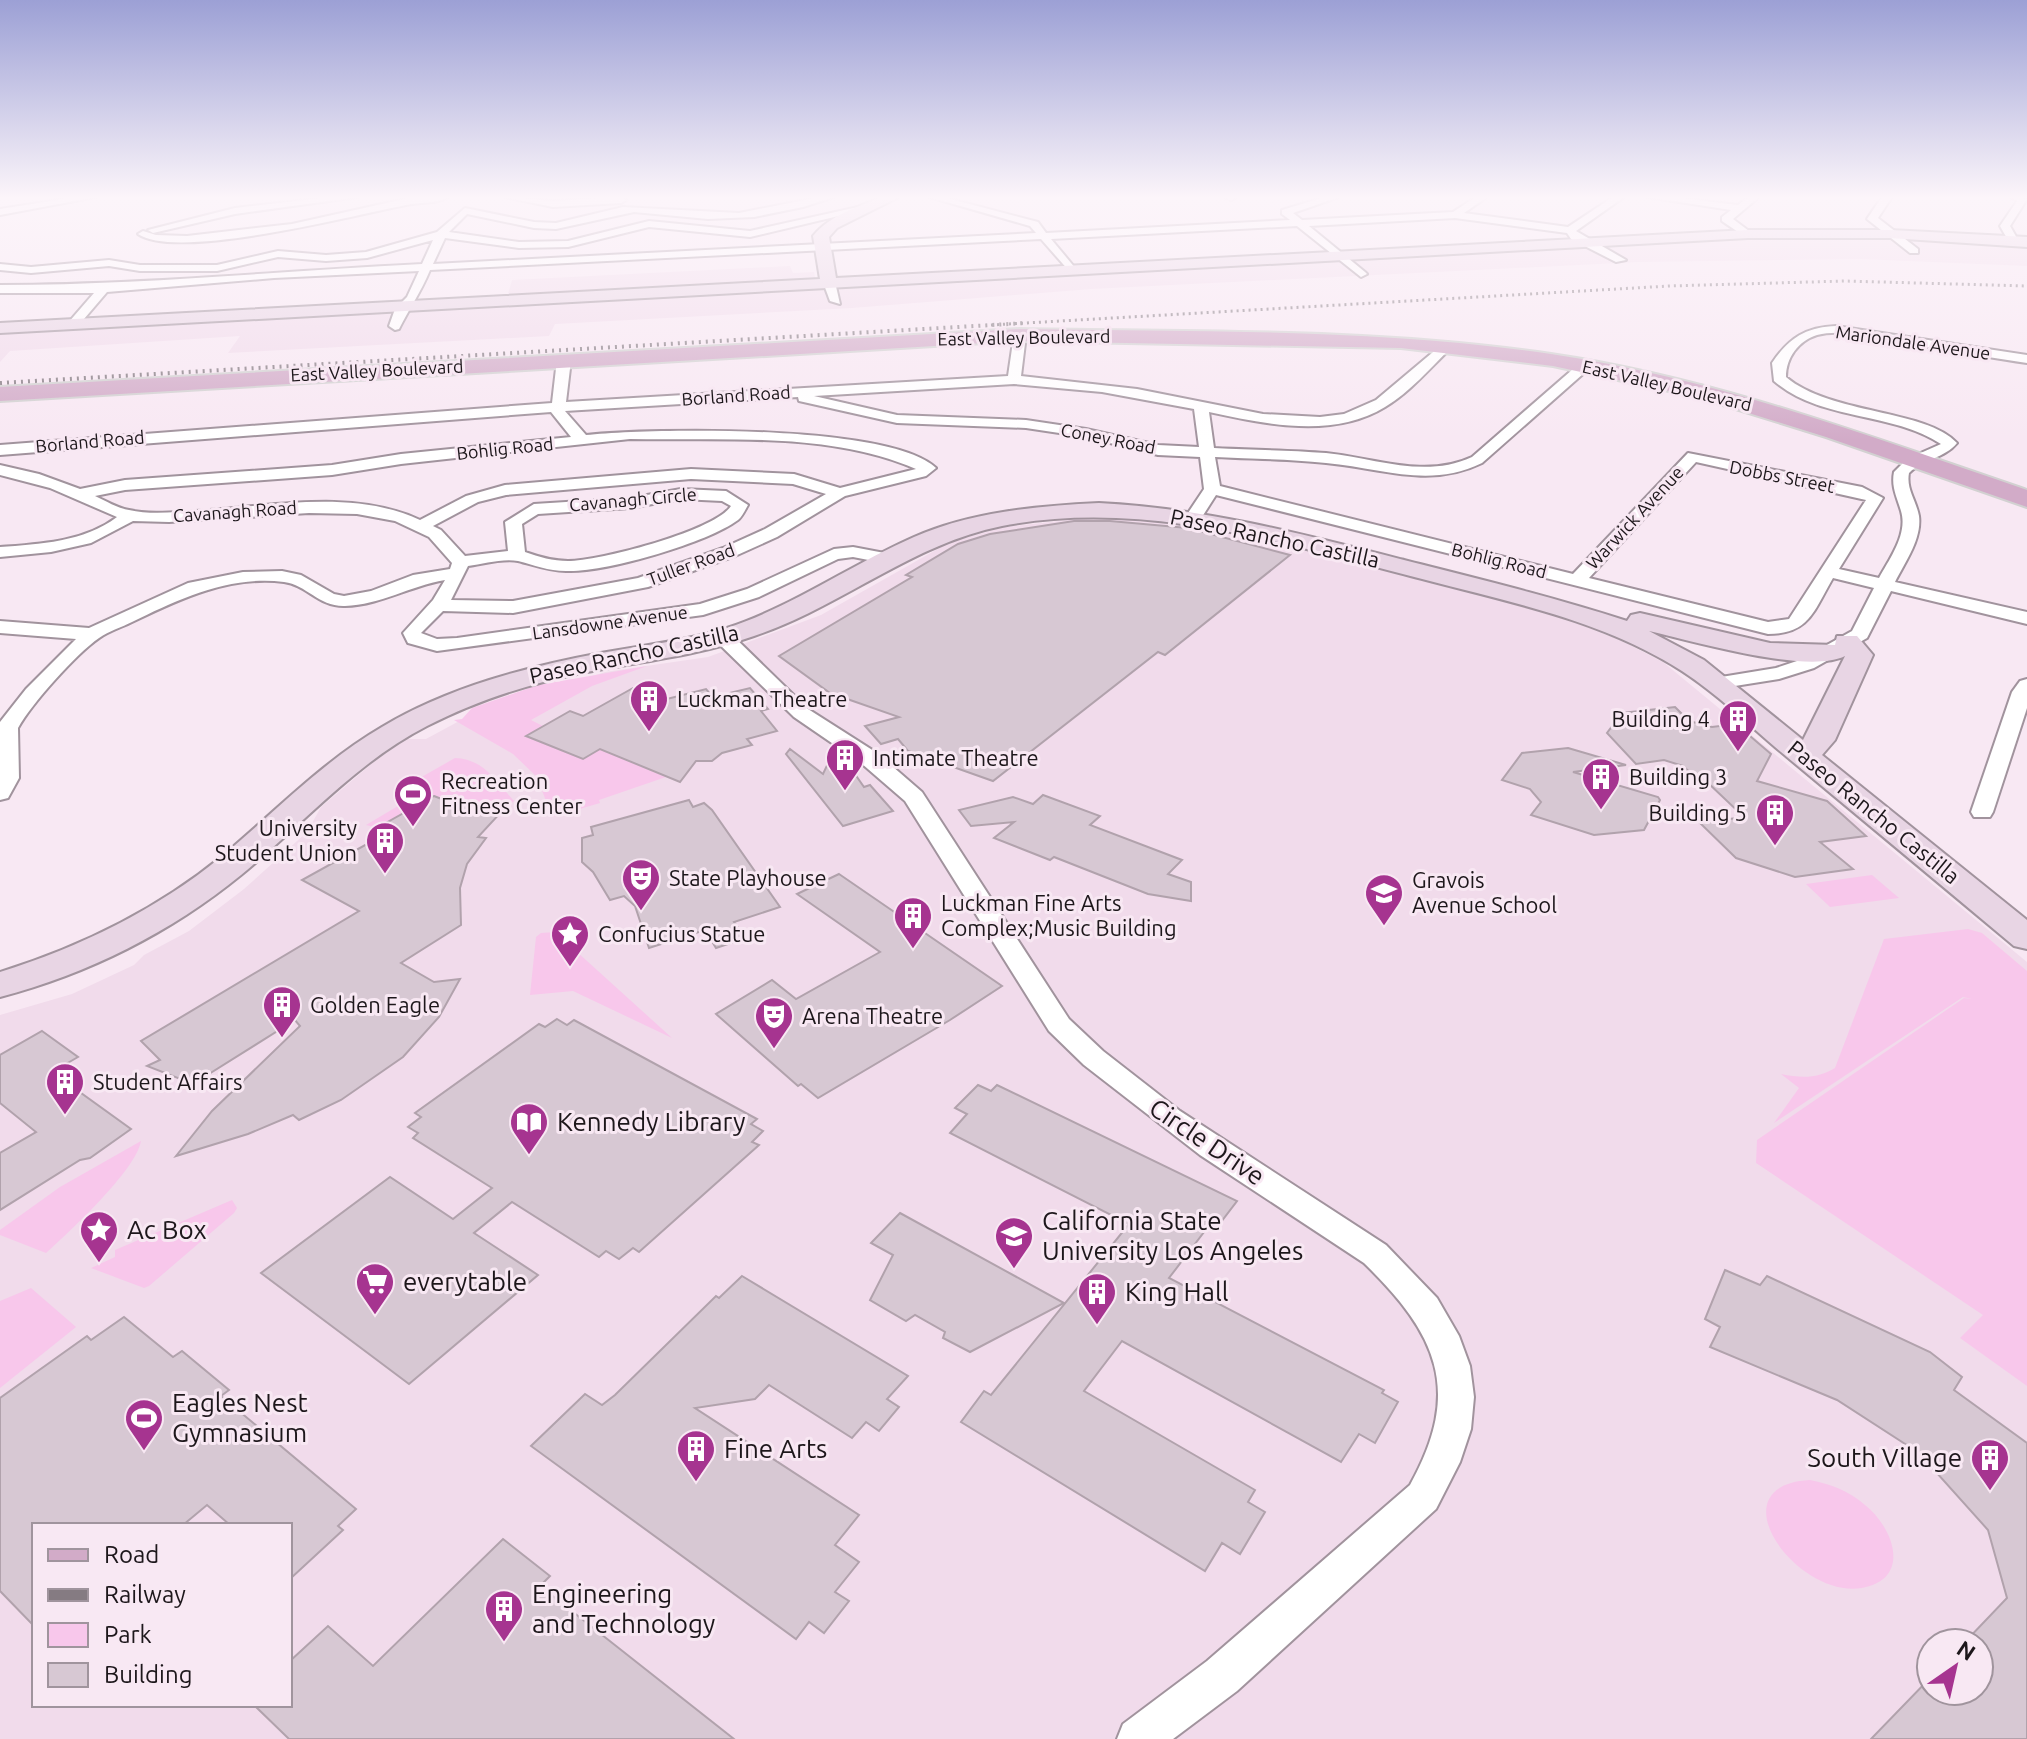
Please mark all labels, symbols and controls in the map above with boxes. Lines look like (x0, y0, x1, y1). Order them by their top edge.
street label: Mariondale Avenue (1834, 321, 1992, 363)
street label: East Valley Boulevard (937, 325, 1111, 349)
street label: East Valley Boulevard (290, 355, 464, 385)
street label: East Valley Boulevard (1581, 356, 1754, 414)
street label: Borland Road (681, 381, 791, 409)
street label: Coney Road (1059, 419, 1157, 457)
street label: Borland Road (35, 426, 145, 456)
street label: Bohlig Road (455, 433, 554, 463)
street label: Dobbs Street (1728, 456, 1836, 496)
street label: Warwick Avenue (1582, 462, 1687, 573)
street label: Cavanagh Circle (568, 483, 697, 515)
street label: Cavanagh Road (172, 497, 298, 525)
street label: Paseo Rancho Castilla (1168, 503, 1382, 572)
street label: Tuller Road (644, 539, 737, 589)
street label: Bohlig Road (1450, 539, 1549, 582)
street label: Lansdowne Avenue (531, 601, 689, 643)
street label: Paseo Rancho Castilla (527, 619, 741, 688)
building icon: Luckman Theatre (628, 678, 670, 733)
place label: Luckman Theatre (677, 686, 847, 711)
building icon: Building 4 (1717, 698, 1759, 753)
place label: Building 4 (1611, 706, 1710, 731)
street label: Paseo Rancho Castilla (1784, 735, 1965, 888)
building icon: Intimate Theatre (824, 737, 866, 792)
place label: Intimate Theatre (873, 745, 1039, 770)
building icon: Building 3 (1580, 756, 1622, 811)
place label: Building 3 (1629, 764, 1728, 789)
place label: Recreation Fitness Center (441, 768, 583, 818)
sports icon: Recreation Fitness Center (392, 773, 434, 828)
building icon: Building 5 (1754, 792, 1796, 847)
place label: Building 5 (1648, 800, 1747, 825)
place label: University Student Union (215, 815, 357, 865)
building icon: University Student Union (364, 820, 406, 875)
theatre icon: State Playhouse (620, 857, 662, 912)
place label: State Playhouse (669, 865, 827, 890)
place label: Gravois Avenue School (1412, 867, 1557, 917)
school or university icon: Gravois Avenue School (1363, 872, 1405, 927)
place label: Luckman Fine Arts Complex;Music Building (941, 890, 1177, 940)
building icon: Luckman Fine Arts Complex;Music Building (892, 895, 934, 950)
place icon: Confucius Statue (549, 913, 591, 968)
place label: Confucius Statue (598, 921, 765, 946)
building icon: Golden Eagle (261, 984, 303, 1039)
place label: Golden Eagle (310, 992, 440, 1017)
theatre icon: Arena Theatre (753, 995, 795, 1050)
place label: Arena Theatre (802, 1003, 943, 1028)
building icon: Student Affairs (44, 1061, 86, 1116)
place label: Student Affairs (93, 1069, 243, 1094)
street label: Circle Drive (1144, 1092, 1270, 1191)
library icon: Kennedy Library (508, 1101, 550, 1156)
place label: Kennedy Library (557, 1107, 746, 1136)
place label: California State University Los Angeles (1042, 1206, 1303, 1265)
place icon: Ac Box (78, 1209, 120, 1264)
place label: Ac Box (127, 1215, 207, 1244)
school or university icon: California State University Los Angeles (993, 1215, 1035, 1270)
supermarket icon: everytable (354, 1261, 396, 1316)
place label: everytable (403, 1267, 527, 1296)
building icon: King Hall (1076, 1271, 1118, 1326)
place label: King Hall (1125, 1277, 1229, 1306)
place label: Eagles Nest Gymnasium (172, 1388, 308, 1447)
sports icon: Eagles Nest Gymnasium (123, 1397, 165, 1452)
building icon: Fine Arts (675, 1428, 717, 1483)
place label: Fine Arts (724, 1434, 827, 1463)
building icon: South Village (1969, 1437, 2011, 1492)
place label: South Village (1807, 1443, 1962, 1472)
legend (32, 1523, 292, 1707)
text: Road (104, 1541, 159, 1568)
place label: Engineering and Technology (532, 1579, 715, 1638)
text: Railway (104, 1581, 186, 1608)
building icon: Engineering and Technology (483, 1588, 525, 1643)
text: Park (104, 1621, 152, 1648)
north arrow (1915, 1627, 1995, 1707)
text: N (1953, 1635, 1980, 1665)
text: Building (104, 1661, 192, 1688)

